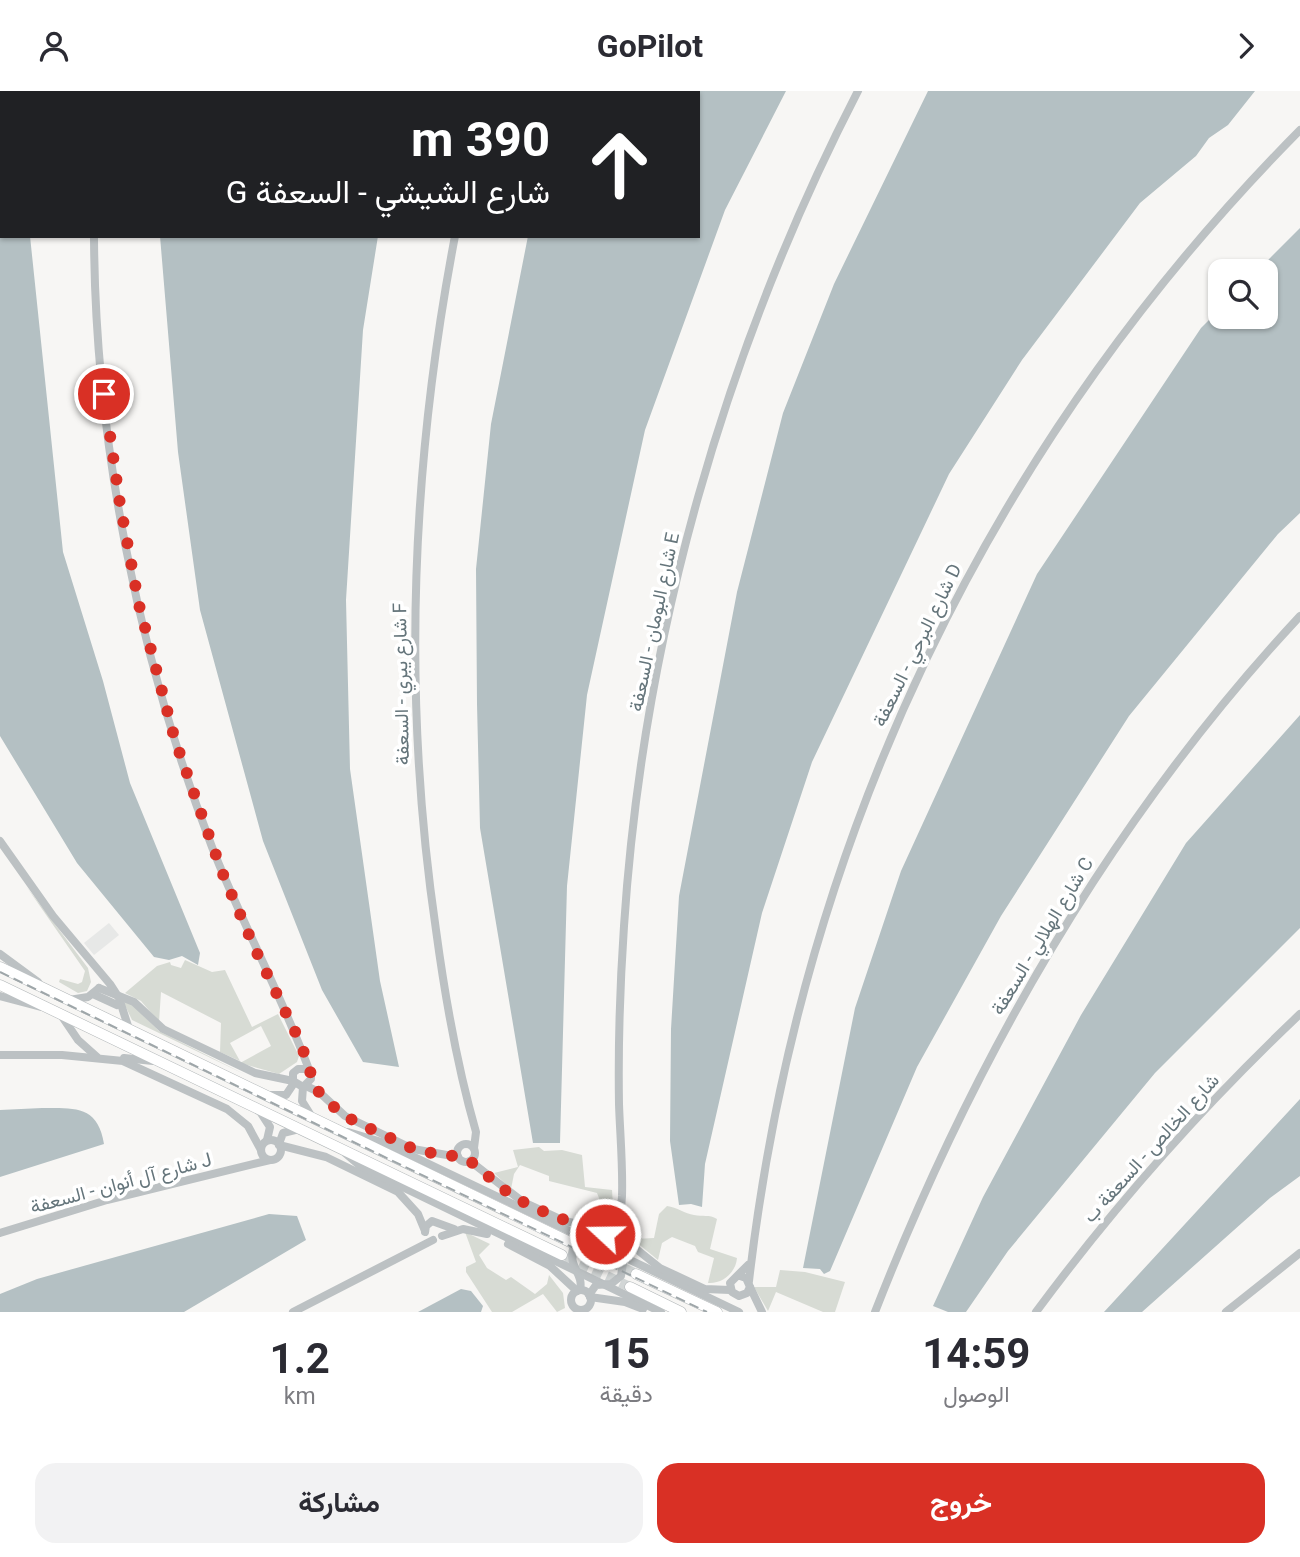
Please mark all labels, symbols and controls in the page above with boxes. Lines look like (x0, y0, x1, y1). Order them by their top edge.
icon: person (35, 27, 73, 65)
text: GoPilot (597, 27, 703, 65)
icon: forward (1227, 27, 1265, 65)
text: 390 m (411, 111, 550, 168)
icon: ahead (574, 119, 665, 210)
text: شارع الشيشي - السعفة G (226, 173, 550, 211)
map controls (1208, 259, 1278, 329)
button: search (1208, 259, 1278, 329)
pin (74, 364, 134, 424)
icon: arrive (85, 375, 123, 413)
street label: شارع البومان - السعفة E (624, 530, 685, 714)
street label: شارع البرحي - السعفة D (868, 560, 970, 732)
street label: شارع يبري - السعفة F (388, 603, 418, 765)
street label: شارع الهلالي - السعفة C (986, 853, 1101, 1021)
street label: شارع الخالص - السعفة ب (1078, 1069, 1225, 1228)
street label: شارع آل أنوان - السعفة J (28, 1148, 215, 1219)
position arrow (568, 1197, 642, 1271)
text: 15 (602, 1329, 650, 1378)
text: 14:59 (922, 1329, 1030, 1378)
text: 1.2 (270, 1334, 330, 1383)
text: دقيقة (599, 1381, 653, 1408)
text: الوصول (943, 1381, 1010, 1408)
text: km (284, 1383, 316, 1410)
button: مشاركة (35, 1463, 643, 1543)
button: خروج (657, 1463, 1265, 1543)

